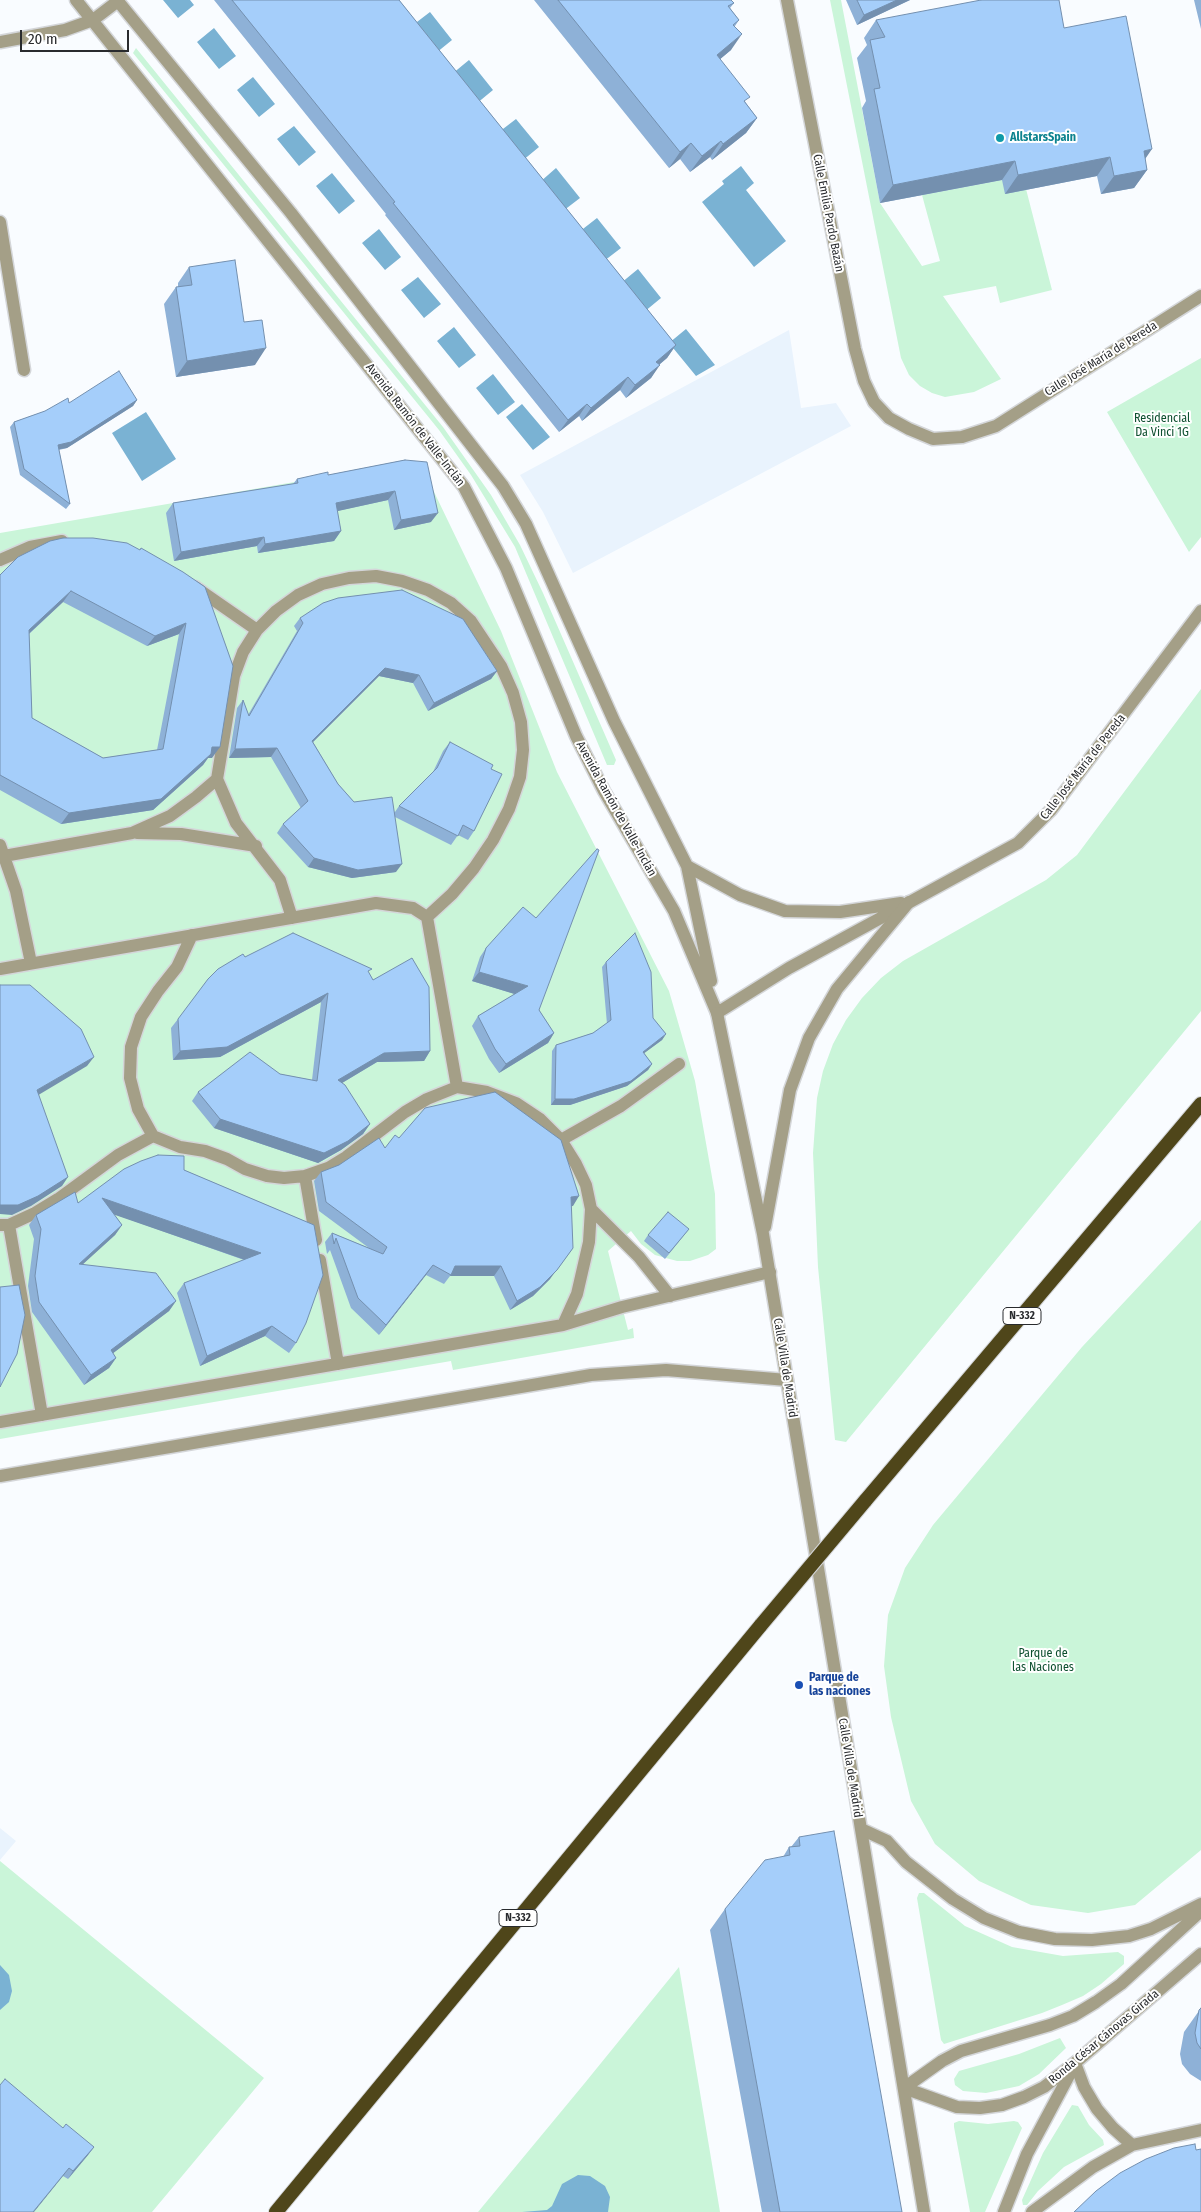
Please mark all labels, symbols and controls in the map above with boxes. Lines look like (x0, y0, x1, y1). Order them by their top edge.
scale bar (22, 20, 131, 52)
text: 20 m (28, 30, 58, 48)
place label: AllstarsSpain (1010, 131, 1076, 145)
marker: AllstarsSpain (994, 132, 1006, 144)
street label: Calle Emilia Pardo Bazán (810, 153, 846, 273)
street label: Calle José María de Pereda (1042, 319, 1160, 399)
street label: Avenida Ramón de Valle-Inclán (363, 361, 467, 489)
park label: Residencial Da Vinci 1G (1134, 412, 1190, 440)
street label: Calle José María de Pereda (1037, 711, 1129, 823)
street label: Avenida Ramón de Valle-Inclán (573, 739, 659, 879)
road number: N-332 (1003, 1308, 1041, 1324)
street label: Calle Villa de Madrid (770, 1317, 800, 1419)
park label: Parque de las Naciones (1012, 1647, 1074, 1675)
place label: Parque de las naciones (809, 1671, 870, 1699)
marker: Parque de las naciones (793, 1679, 805, 1691)
street label: Calle Villa de Madrid (835, 1717, 865, 1819)
road number: N-332 (499, 1910, 537, 1926)
street label: Ronda César Cánovas Girada (1046, 1987, 1162, 2087)

